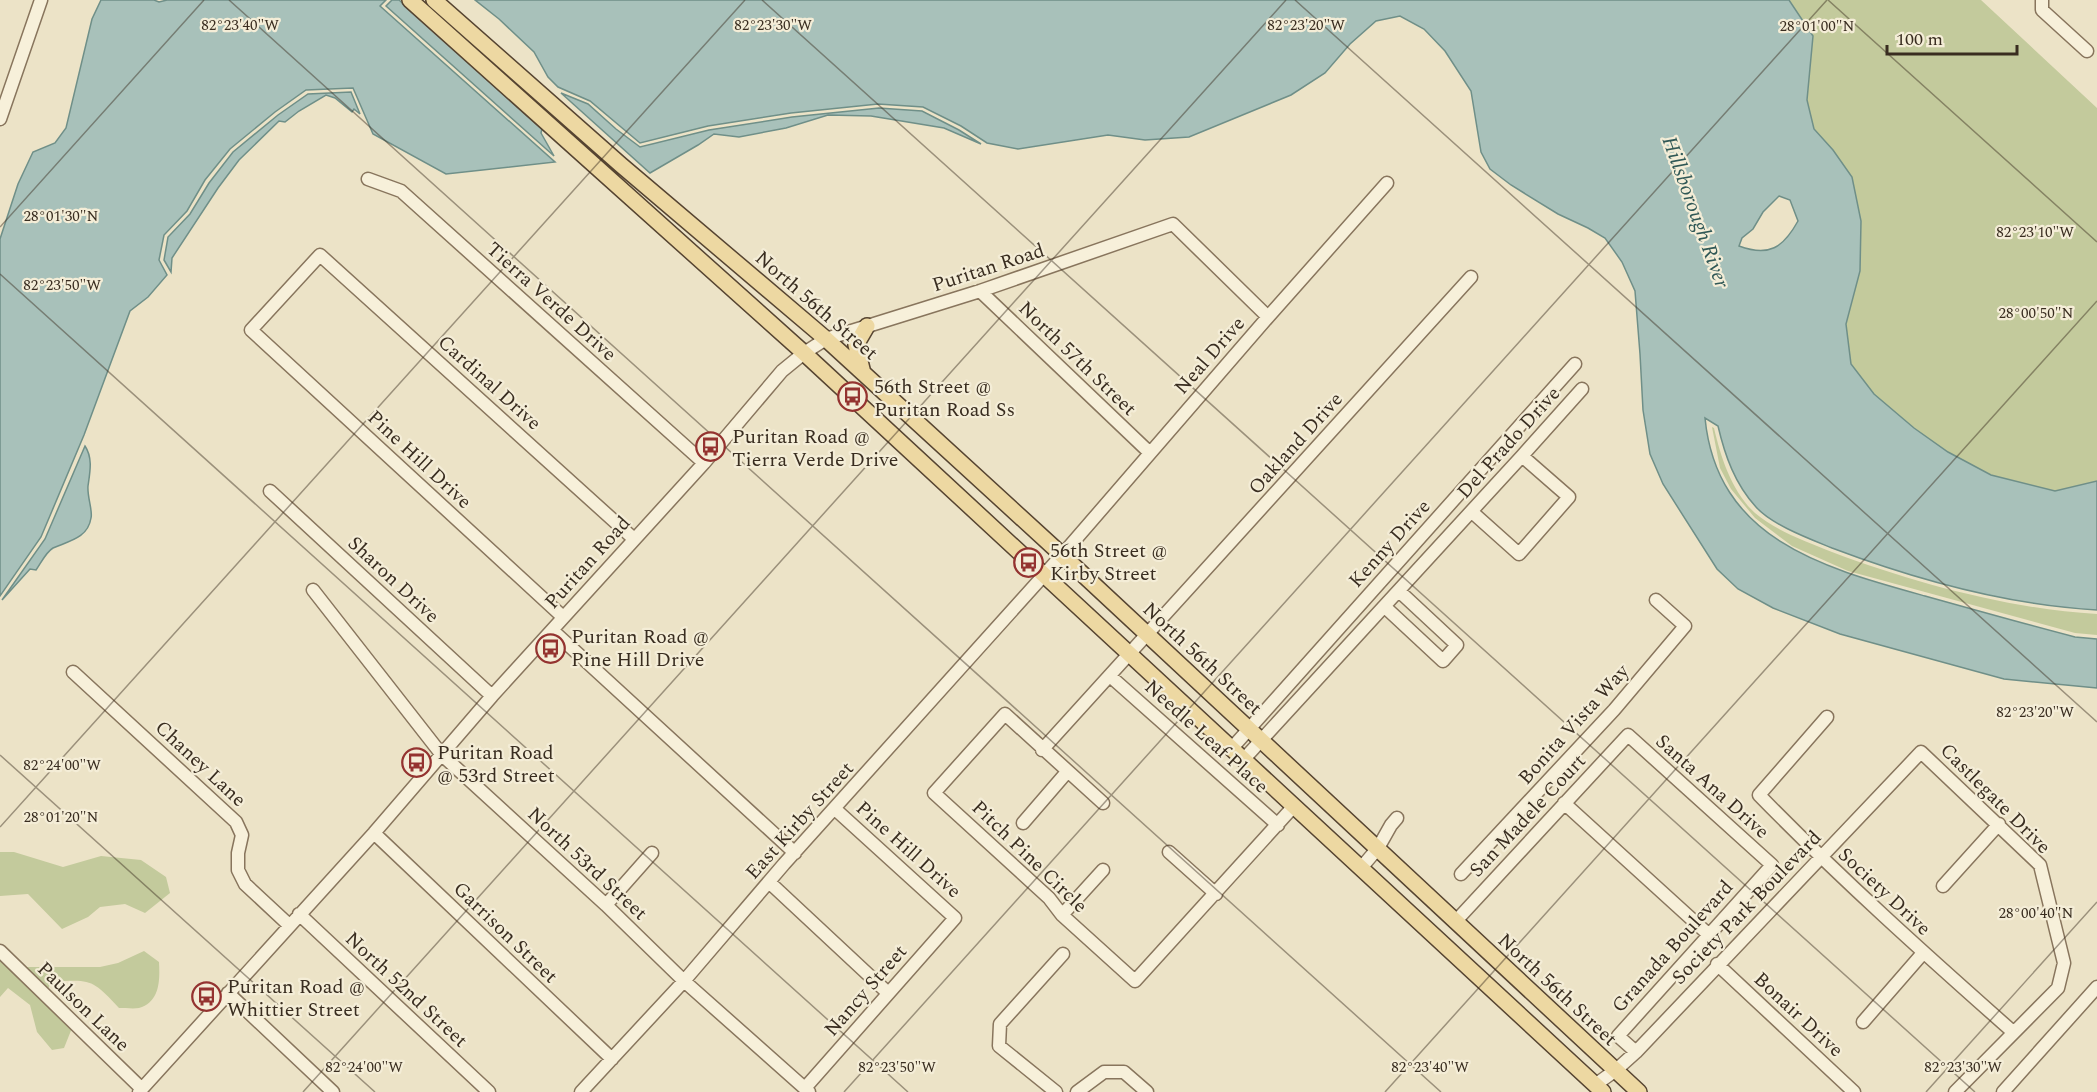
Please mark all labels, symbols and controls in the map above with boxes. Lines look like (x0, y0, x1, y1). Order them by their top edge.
text: 82°23'40"W (201, 14, 279, 37)
text: 82°23'30"W (734, 14, 812, 37)
text: 82°23'20"W (1267, 14, 1345, 37)
text: 28°01'00"N (1780, 15, 1855, 38)
scale bar (1887, 18, 2018, 56)
text: 100 m (1896, 26, 1943, 53)
water label: Hillsborough River (1653, 132, 1738, 293)
text: 28°01'30"N (24, 205, 99, 228)
text: 82°23'10"W (1996, 221, 2074, 244)
street label: Tierra Verde Drive (479, 235, 623, 369)
street label: Puritan Road (928, 236, 1048, 300)
street label: North 56th Street (748, 244, 885, 368)
text: 82°23'50"W (23, 274, 101, 297)
street label: North 57th Street (1011, 294, 1143, 423)
text: 28°00'50"N (1999, 302, 2074, 325)
street label: Neal Drive (1167, 310, 1252, 401)
street label: Cardinal Drive (431, 328, 548, 438)
place label: 56th Street @ Puritan Road Ss (874, 372, 1015, 425)
street label: Del Prado Drive (1450, 380, 1568, 506)
bus stop icon: 56th Street @ Puritan Road Ss (837, 381, 869, 413)
street label: Oakland Drive (1241, 386, 1350, 502)
street label: Pine Hill Drive (360, 403, 478, 516)
place label: Puritan Road @ Tierra Verde Drive (732, 422, 899, 475)
bus stop icon: Puritan Road @ Tierra Verde Drive (695, 431, 727, 463)
street label: Kenny Drive (1342, 493, 1438, 595)
street label: Puritan Road (538, 509, 638, 616)
street label: Sharon Drive (341, 529, 446, 630)
place label: 56th Street @ Kirby Street (1050, 536, 1167, 589)
bus stop icon: 56th Street @ Kirby Street (1013, 546, 1045, 578)
street label: North 56th Street (1136, 595, 1269, 722)
place label: Puritan Road @ Pine Hill Drive (571, 622, 709, 675)
bus stop icon: Puritan Road @ Pine Hill Drive (534, 632, 566, 664)
street label: Bonita Vista Way (1511, 656, 1637, 792)
street label: Needle Leaf Place (1137, 673, 1275, 801)
text: 82°23'20"W (1996, 701, 2074, 724)
street label: Chaney Lane (148, 713, 253, 814)
street label: Santa Ana Drive (1649, 727, 1776, 846)
street label: Castlegate Drive (1933, 736, 2058, 861)
place label: Puritan Road @ 53rd Street (437, 738, 555, 791)
bus stop icon: Puritan Road @ 53rd Street (400, 747, 432, 779)
street label: San Madele Court (1462, 747, 1593, 884)
text: 82°24'00"W (23, 754, 101, 777)
street label: East Kirby Street (738, 755, 861, 886)
street label: Pitch Pine Circle (964, 793, 1094, 920)
street label: Pine Hill Drive (849, 794, 968, 906)
street label: North 53rd Street (520, 800, 654, 928)
text: 28°01'20"N (24, 806, 99, 829)
street label: Society Park Boulevard (1665, 824, 1829, 992)
street label: Society Drive (1831, 840, 1938, 943)
street label: Granada Boulevard (1605, 873, 1741, 1020)
street label: Garrison Street (446, 875, 565, 991)
text: 28°00'40"N (1999, 902, 2074, 925)
street label: North 52nd Street (338, 925, 475, 1055)
street label: North 56th Street (1491, 926, 1624, 1053)
street label: Nancy Street (817, 938, 914, 1043)
street label: Paulson Lane (30, 955, 137, 1059)
street label: Bonair Drive (1747, 965, 1850, 1064)
place label: Puritan Road @ Whittier Street (227, 972, 365, 1025)
bus stop icon: Puritan Road @ Whittier Street (190, 981, 222, 1013)
text: 82°24'00"W (325, 1056, 403, 1079)
text: 82°23'50"W (858, 1056, 936, 1079)
text: 82°23'40"W (1391, 1056, 1469, 1079)
text: 82°23'30"W (1924, 1056, 2002, 1079)

